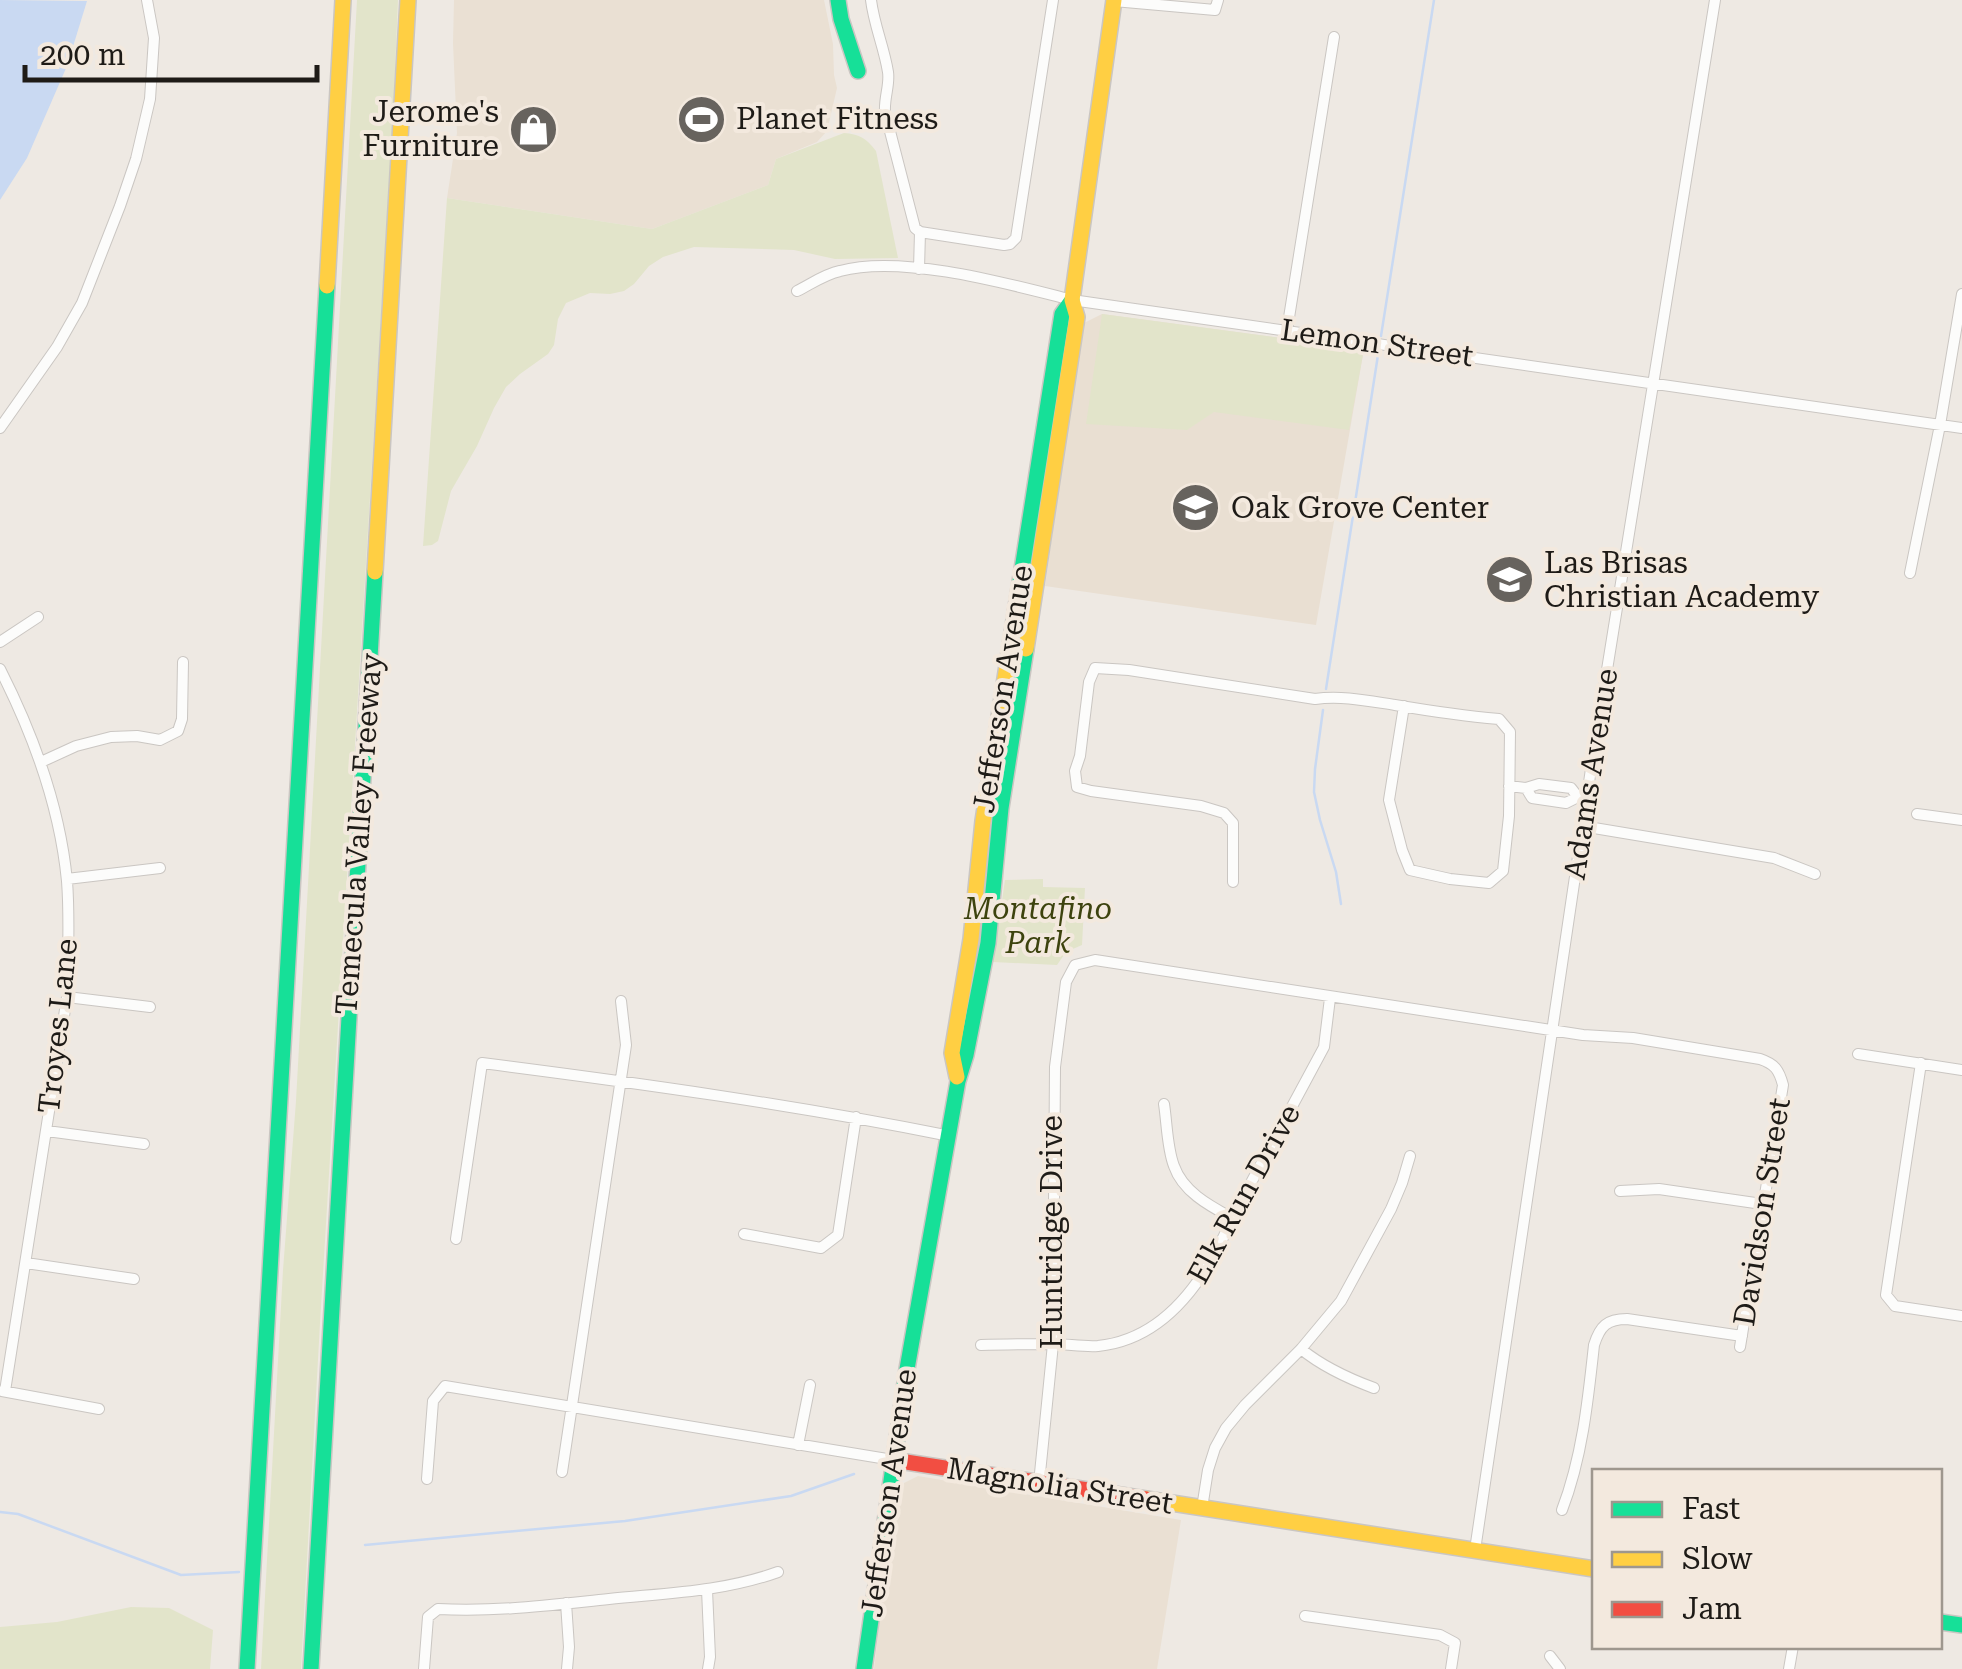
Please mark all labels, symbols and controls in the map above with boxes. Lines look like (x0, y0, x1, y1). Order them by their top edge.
scale bar (25, 20, 318, 82)
text: 200 m (40, 37, 125, 72)
sports icon: Planet Fitness (675, 93, 727, 145)
place label: Jerome's Furniture (363, 94, 499, 163)
place label: Planet Fitness (736, 101, 938, 136)
shop icon: Jerome's Furniture (508, 103, 560, 155)
street label: Lemon Street (1279, 312, 1476, 373)
school or university icon: Oak Grove Center (1170, 482, 1222, 534)
place label: Oak Grove Center (1231, 490, 1489, 525)
place label: Las Brisas Christian Academy (1544, 545, 1820, 614)
school or university icon: Las Brisas Christian Academy (1483, 554, 1535, 606)
street label: Jefferson Avenue (966, 563, 1039, 815)
street label: Temecula Valley Freeway (328, 652, 389, 1016)
street label: Adams Avenue (1557, 666, 1624, 882)
park label: Montafino Park (963, 891, 1112, 960)
street label: Troyes Lane (31, 937, 84, 1115)
street label: Davidson Street (1726, 1095, 1797, 1328)
street label: Elk Run Drive (1180, 1098, 1307, 1289)
street label: Huntridge Drive (1034, 1115, 1069, 1349)
street label: Jefferson Avenue (854, 1367, 923, 1619)
street label: Magnolia Street (945, 1450, 1175, 1521)
legend (1592, 1469, 1942, 1649)
text: Fast (1682, 1491, 1740, 1526)
text: Slow (1682, 1541, 1753, 1576)
text: Jam (1682, 1591, 1742, 1626)

